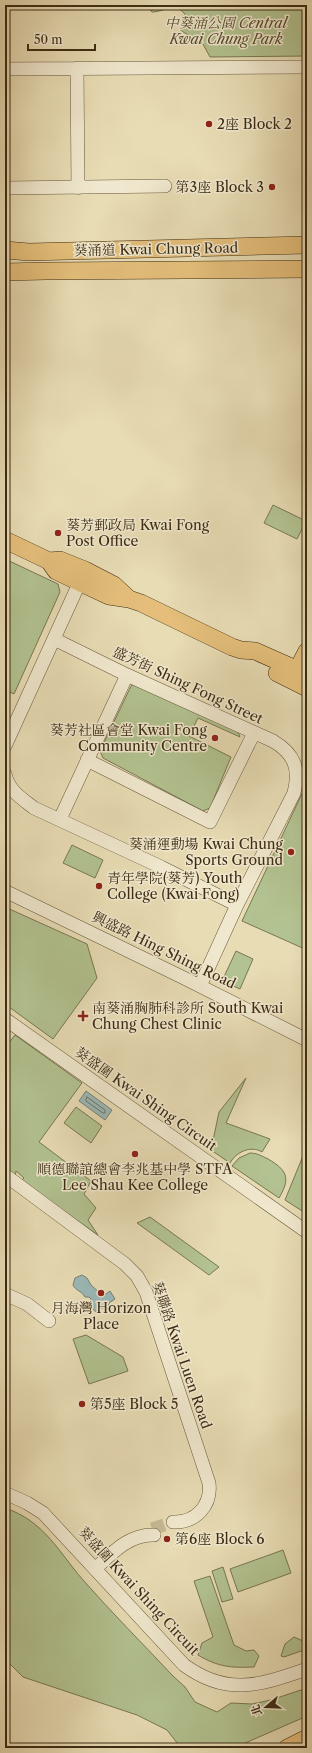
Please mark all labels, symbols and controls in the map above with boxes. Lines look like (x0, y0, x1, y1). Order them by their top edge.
park label: 中葵涌公園 Central Kwai Chung Park (165, 14, 289, 48)
scale bar (28, 26, 95, 52)
text: 50 m (34, 32, 63, 47)
place label: 2座 Block 2 (217, 115, 292, 133)
marker: 2座 Block 2 (204, 119, 214, 129)
place label: 第3座 Block 3 (176, 178, 264, 196)
marker: 第3座 Block 3 (267, 182, 277, 192)
street label: 葵涌道 Kwai Chung Road (74, 239, 239, 259)
place label: 葵芳郵政局 Kwai Fong Post Office (66, 516, 210, 550)
marker: 葵芳郵政局 Kwai Fong Post Office (53, 528, 63, 538)
street label: 盛芳街 Shing Fong Street (110, 642, 266, 728)
place label: 葵芳社區會堂 Kwai Fong Community Centre (50, 721, 208, 755)
marker: 葵芳社區會堂 Kwai Fong Community Centre (210, 733, 220, 743)
place label: 葵涌運動場 Kwai Chung Sports Ground (129, 835, 284, 869)
marker: 葵涌運動場 Kwai Chung Sports Ground (286, 847, 296, 857)
place label: 青年學院(葵芳) Youth College (Kwai Fong) (107, 869, 243, 903)
marker: 青年學院(葵芳) Youth College (Kwai Fong) (94, 881, 104, 891)
street label: 興盛路 Hing Shing Road (89, 907, 239, 993)
place label: 南葵涌胸肺科診所 South Kwai Chung Chest Clinic (92, 999, 283, 1033)
marker: 南葵涌胸肺科診所 South Kwai Chung Chest Clinic (77, 1010, 89, 1022)
street label: 葵盛圍 Kwai Shing Circuit (72, 1043, 220, 1155)
marker: 順德聯誼總會李兆基中學 STFA Lee Shau Kee College (130, 1149, 140, 1159)
place label: 順德聯誼總會李兆基中學 STFA Lee Shau Kee College (37, 1160, 233, 1194)
street label: 葵聯路 Kwai Luen Road (148, 1279, 216, 1431)
marker: 月海灣 Horizon Place (96, 1288, 106, 1298)
place label: 月海灣 Horizon Place (51, 1299, 152, 1333)
place label: 第5座 Block 5 (90, 1395, 178, 1413)
marker: 第5座 Block 5 (77, 1399, 87, 1409)
street label: 葵盛圍 Kwai Shing Circuit (75, 1523, 203, 1659)
place label: 第6座 Block 6 (175, 1530, 264, 1548)
marker: 第6座 Block 6 (162, 1534, 172, 1544)
north arrow (246, 1687, 286, 1727)
text: 北 (248, 1703, 265, 1718)

